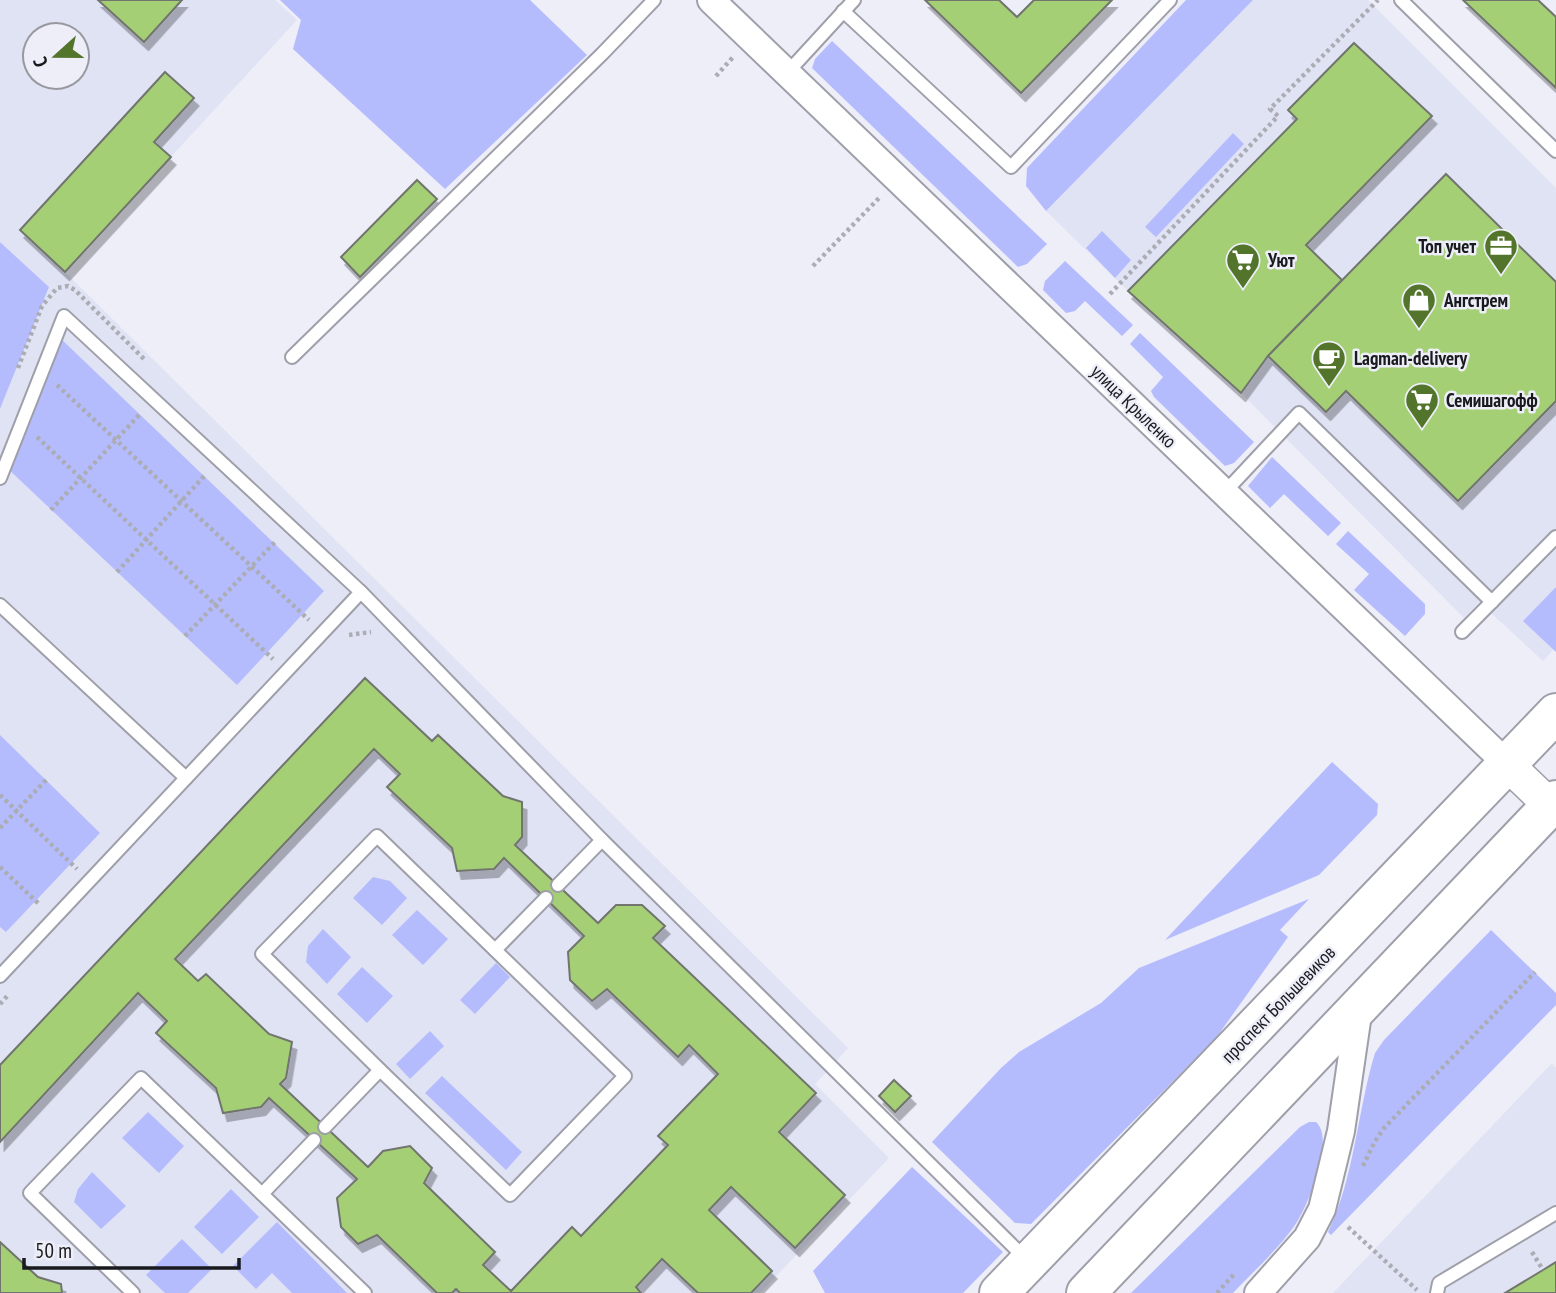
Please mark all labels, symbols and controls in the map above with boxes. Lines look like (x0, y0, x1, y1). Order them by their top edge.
north arrow (21, 21, 91, 91)
text: С (27, 53, 53, 70)
office icon: Топ учет (1482, 227, 1520, 276)
place label: Топ учет (1418, 234, 1476, 258)
supermarket icon: Уют (1224, 241, 1262, 290)
place label: Уют (1267, 248, 1295, 272)
shop icon: Ангстрем (1400, 281, 1438, 330)
place label: Ангстрем (1443, 288, 1508, 312)
cafe icon: Lagman-delivery (1310, 339, 1348, 388)
place label: Lagman-delivery (1354, 346, 1468, 370)
street label: улица Крыленко (1086, 359, 1182, 453)
supermarket icon: Семишагофф (1403, 381, 1441, 430)
place label: Семишагофф (1446, 388, 1538, 412)
street label: проспект Большевиков (1216, 940, 1340, 1068)
scale bar (24, 1226, 240, 1270)
text: 50 m (35, 1237, 72, 1264)

